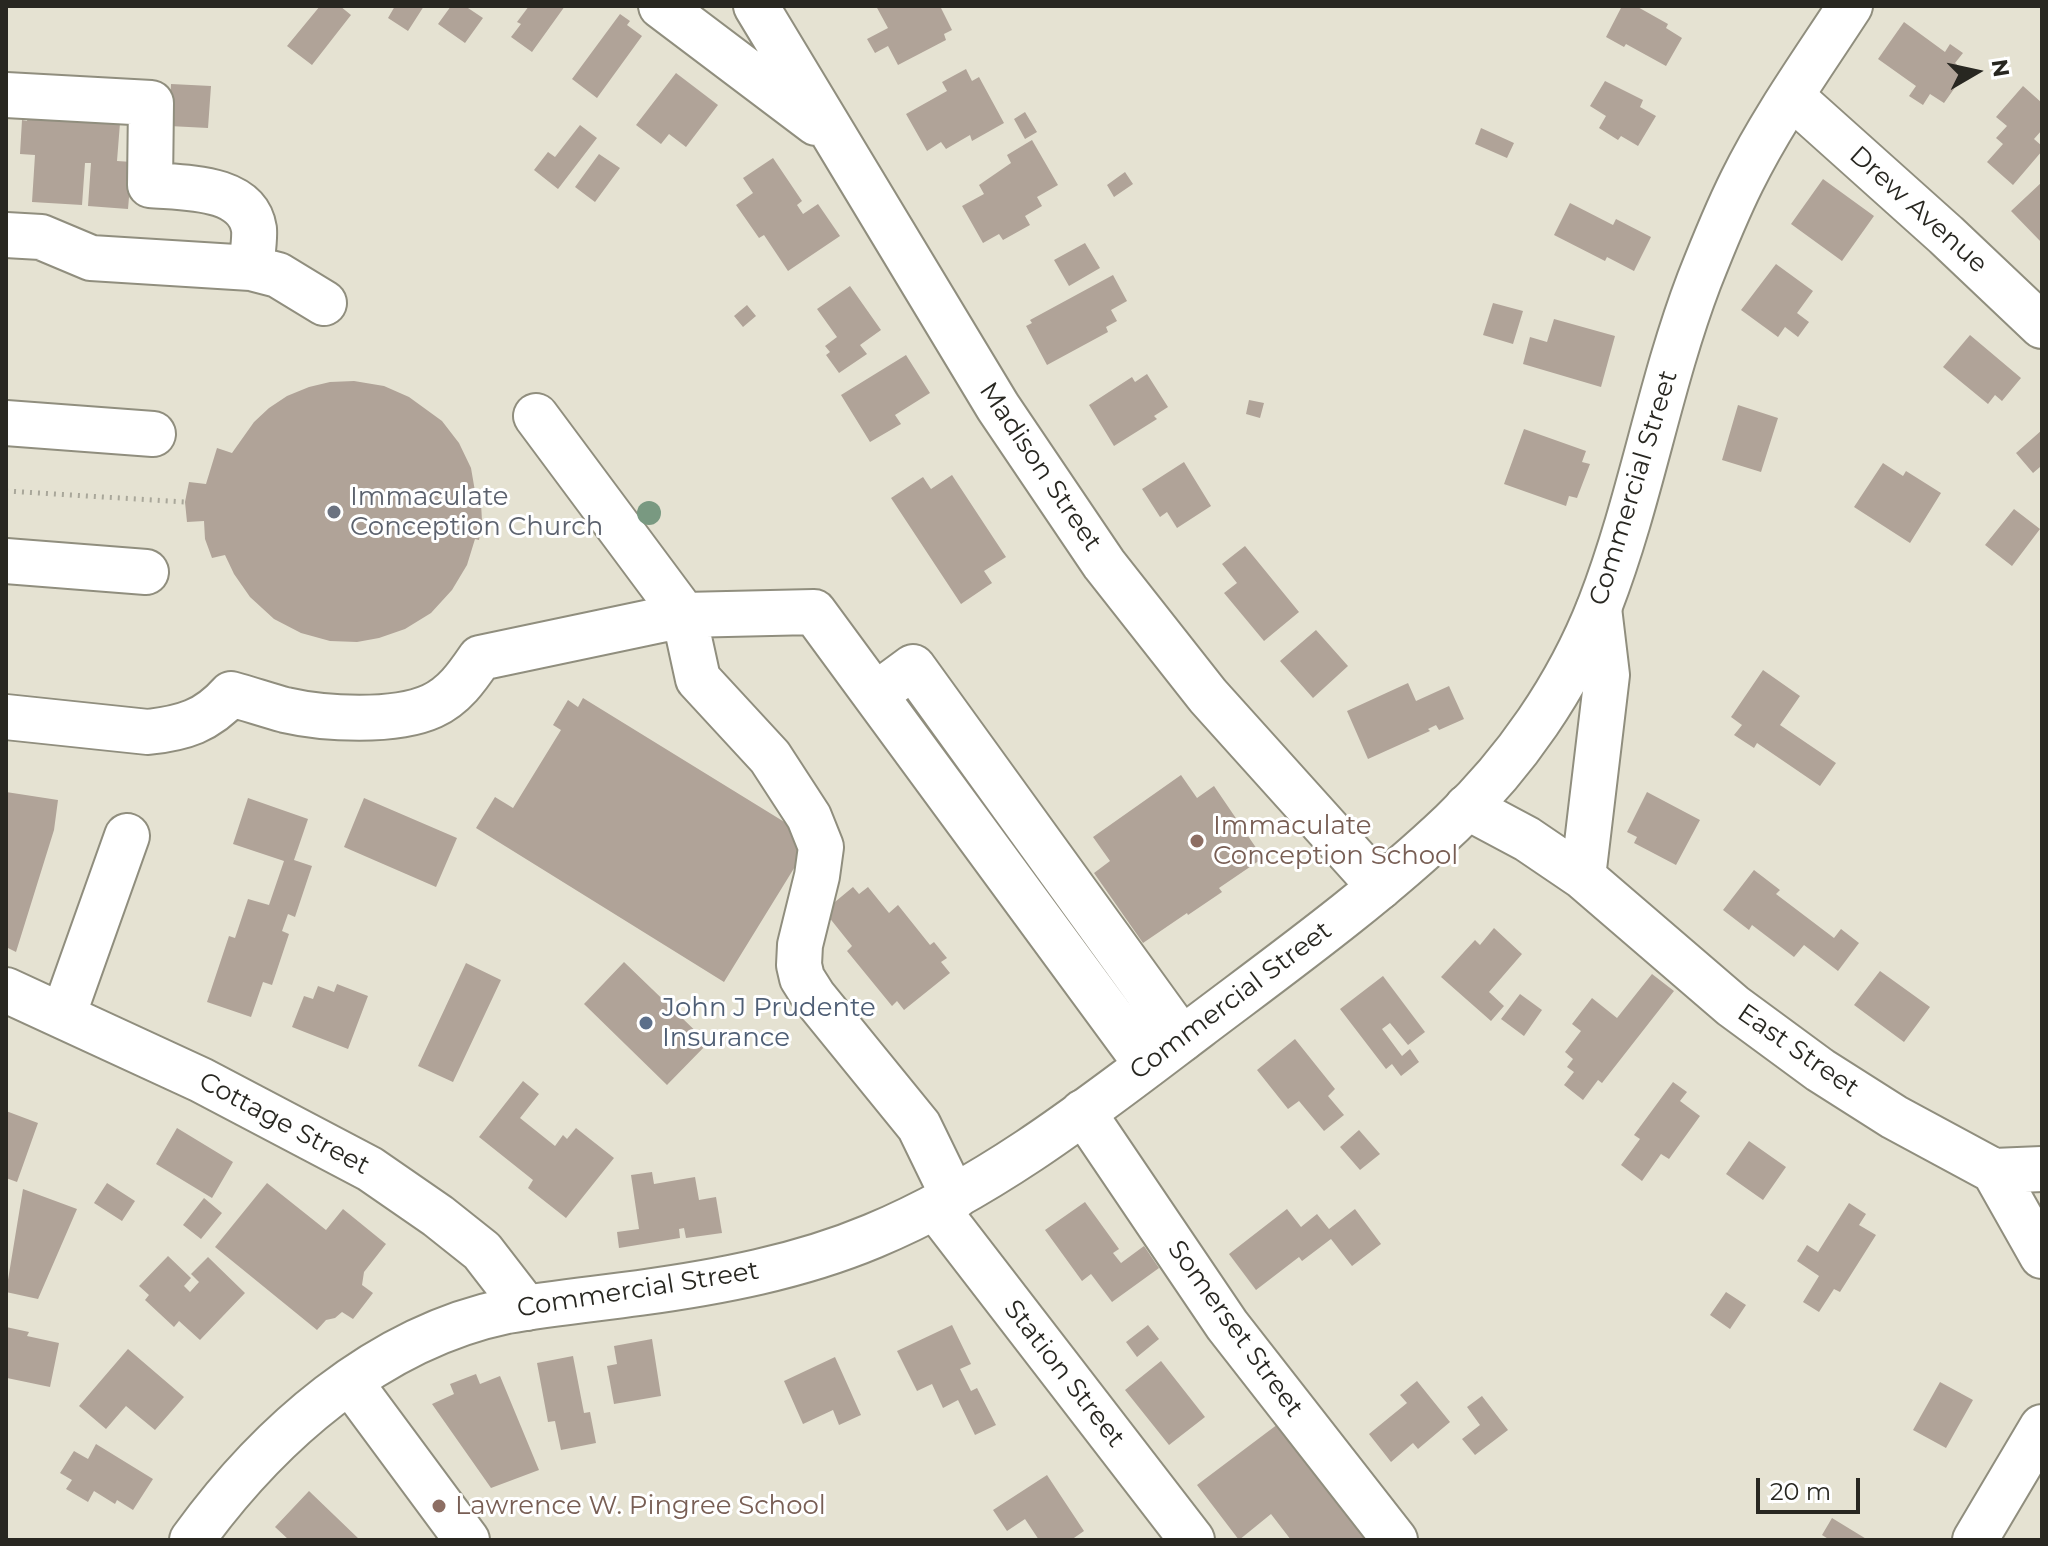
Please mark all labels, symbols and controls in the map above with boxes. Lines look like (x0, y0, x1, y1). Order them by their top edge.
north arrow (1936, 32, 2016, 112)
text: N (1985, 57, 2015, 79)
street label: Drew Avenue (1843, 140, 1993, 280)
street label: Commercial Street (1583, 367, 1685, 609)
street label: Madison Street (972, 377, 1108, 557)
place label: Immaculate Conception Church (350, 481, 603, 542)
marker: Immaculate Conception Church (325, 503, 343, 521)
place label: Immaculate Conception School (1213, 810, 1458, 872)
marker: Immaculate Conception School (1188, 832, 1206, 850)
street label: Commercial Street (1124, 915, 1338, 1087)
place label: John J Prudente Insurance (662, 992, 876, 1054)
street label: East Street (1731, 998, 1865, 1104)
marker: John J Prudente Insurance (637, 1014, 655, 1032)
street label: Cottage Street (193, 1066, 375, 1182)
street label: Somerset Street (1161, 1235, 1309, 1423)
street label: Commercial Street (515, 1255, 761, 1325)
street label: Station Street (997, 1294, 1131, 1454)
scale bar (1760, 1462, 1864, 1512)
text: 20 m (1770, 1477, 1831, 1506)
place label: Lawrence W. Pingree School (455, 1490, 826, 1522)
marker: Lawrence W. Pingree School (430, 1497, 448, 1515)

